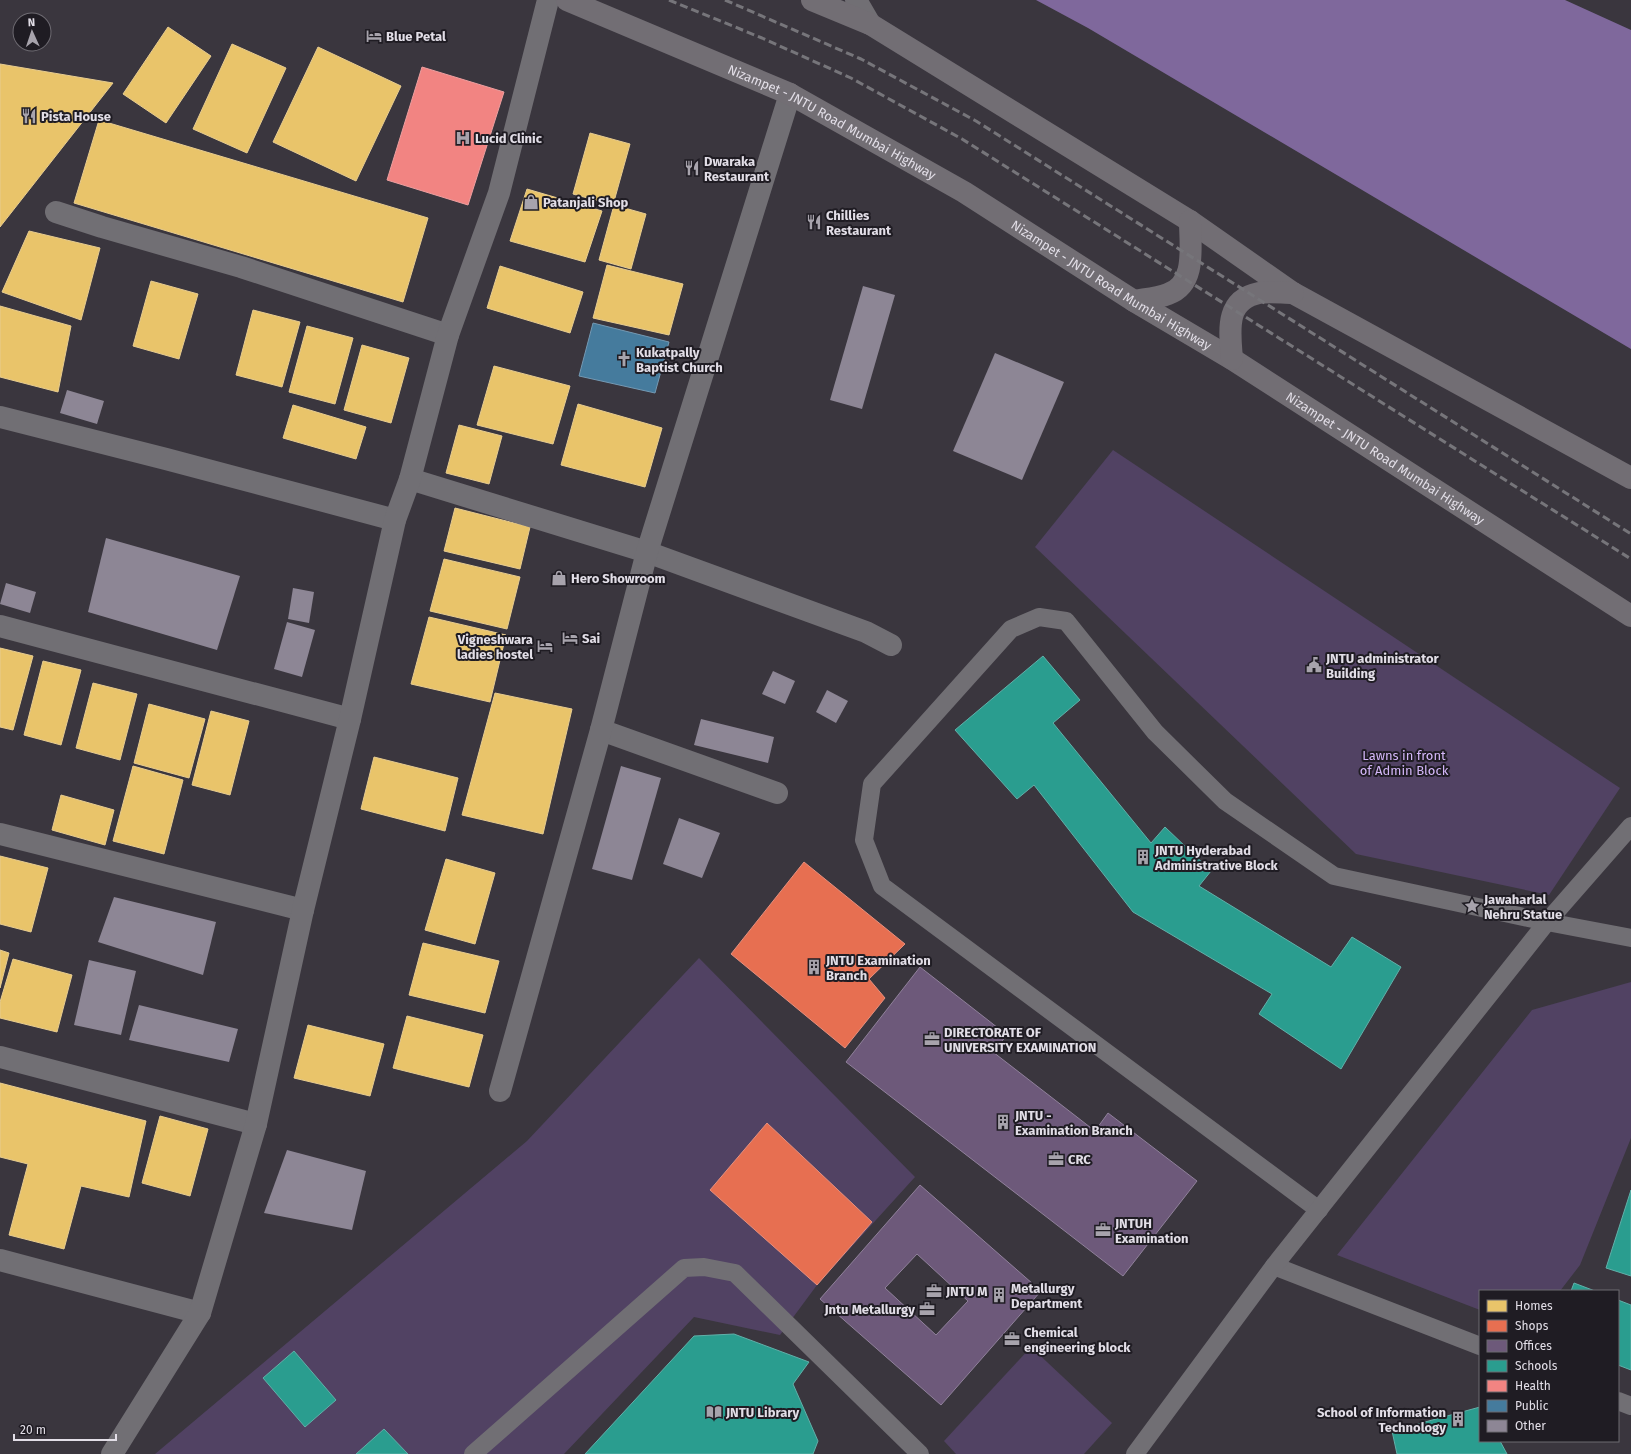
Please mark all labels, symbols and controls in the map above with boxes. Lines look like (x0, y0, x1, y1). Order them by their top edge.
north arrow (12, 12, 52, 52)
text: N (28, 16, 35, 29)
hotel icon: Blue Petal (365, 27, 383, 45)
place label: Blue Petal (386, 29, 446, 44)
street label: Nizampet - JNTU Road Mumbai Highway (726, 62, 939, 183)
restaurant icon: Pista House (20, 107, 38, 125)
place label: Pista House (41, 109, 111, 124)
hospital icon: Lucid Clinic (454, 129, 472, 147)
place label: Lucid Clinic (475, 131, 543, 146)
place label: Dwaraka Restaurant (704, 154, 770, 184)
restaurant icon: Dwaraka Restaurant (683, 159, 701, 177)
shop icon: Patanjali Shop (522, 193, 540, 211)
place label: Patanjali Shop (543, 195, 629, 210)
place label: Chillies Restaurant (826, 208, 892, 238)
restaurant icon: Chillies Restaurant (805, 213, 823, 231)
street label: Nizampet - JNTU Road Mumbai Highway (1008, 217, 1215, 353)
place label: Kukatpally Baptist Church (636, 345, 723, 375)
church icon: Kukatpally Baptist Church (615, 350, 633, 368)
street label: Nizampet - JNTU Road Mumbai Highway (1283, 389, 1488, 528)
shop icon: Hero Showroom (550, 569, 568, 587)
place label: Hero Showroom (571, 571, 666, 586)
hotel icon: Sai (561, 629, 579, 647)
place label: Sai (582, 631, 601, 646)
place label: Vigneshwara ladies hostel (457, 632, 533, 662)
hotel icon: Vigneshwara ladies hostel (536, 637, 554, 655)
place label: JNTU administrator Building (1325, 651, 1440, 681)
public building icon: JNTU administrator Building (1305, 656, 1323, 674)
park label: Lawns in front of Admin Block (1360, 748, 1449, 778)
place label: JNTU Hyderabad Administrative Block (1154, 843, 1279, 873)
building icon: JNTU Hyderabad Administrative Block (1134, 848, 1152, 866)
place label: Jawaharlal Nehru Statue (1483, 892, 1562, 922)
place icon: Jawaharlal Nehru Statue (1463, 897, 1481, 915)
place label: JNTU Examination Branch (825, 953, 931, 983)
building icon: JNTU Examination Branch (805, 958, 823, 976)
place label: DIRECTORATE OF UNIVERSITY EXAMINATION (944, 1025, 1096, 1055)
office icon: DIRECTORATE OF UNIVERSITY EXAMINATION (923, 1030, 941, 1048)
place label: JNTU - Examination Branch (1014, 1108, 1133, 1138)
building icon: JNTU - Examination Branch (994, 1113, 1012, 1131)
office icon: CRC (1047, 1150, 1065, 1168)
place label: CRC (1068, 1152, 1091, 1167)
place label: JNTUH Examination (1114, 1216, 1188, 1246)
office icon: JNTUH Examination (1094, 1221, 1112, 1239)
place label: Metallurgy Department (1011, 1281, 1083, 1311)
office icon: JNTU M (925, 1282, 943, 1300)
place label: JNTU M (945, 1284, 988, 1299)
building icon: Metallurgy Department (990, 1286, 1008, 1304)
legend (1479, 1290, 1619, 1442)
text: Homes (1515, 1299, 1553, 1313)
office icon: Jntu Metallurgy (918, 1300, 936, 1318)
place label: Jntu Metallurgy (823, 1302, 915, 1317)
text: Shops (1515, 1319, 1549, 1333)
place label: Chemical engineering block (1024, 1325, 1131, 1355)
office icon: Chemical engineering block (1003, 1330, 1021, 1348)
text: Offices (1515, 1339, 1552, 1353)
text: Schools (1515, 1359, 1558, 1373)
text: Health (1515, 1379, 1551, 1393)
text: Public (1515, 1399, 1549, 1413)
library icon: JNTU Library (705, 1403, 723, 1421)
place label: JNTU Library (725, 1405, 799, 1420)
place label: School of Information Technology (1317, 1405, 1446, 1435)
building icon: School of Information Technology (1449, 1410, 1467, 1428)
scale bar (14, 1416, 116, 1442)
text: Other (1515, 1419, 1546, 1433)
text: 20 m (20, 1423, 46, 1437)

